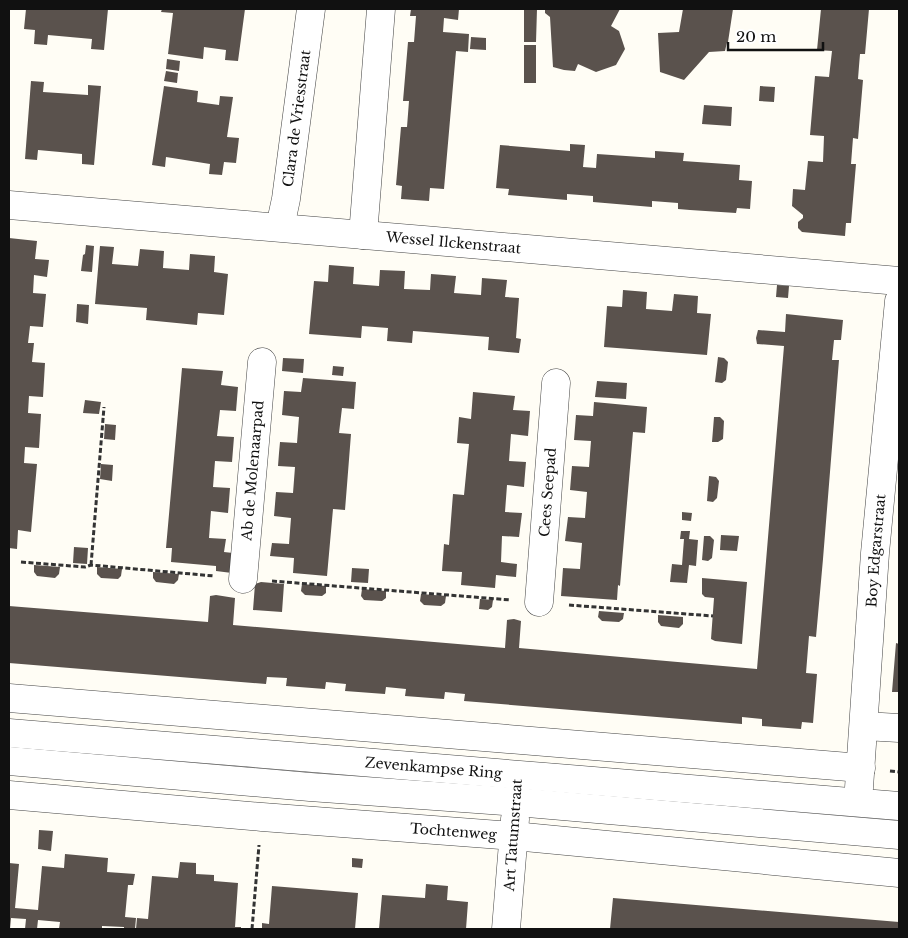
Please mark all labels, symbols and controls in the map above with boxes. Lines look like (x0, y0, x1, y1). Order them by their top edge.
scale bar (728, 20, 823, 52)
text: 20 m (736, 27, 776, 46)
street label: Clara de Vriesstraat (279, 48, 315, 188)
street label: Wessel Ilckenstraat (384, 228, 522, 257)
street label: Ab de Molenaarpad (237, 399, 268, 542)
street label: Cees Seepad (535, 446, 560, 538)
street label: Boy Edgarstraat (862, 492, 890, 608)
street label: Zevenkampse Ring (364, 753, 504, 782)
street label: Art Tatumstraat (500, 777, 526, 893)
street label: Tochtenweg (410, 819, 498, 844)

